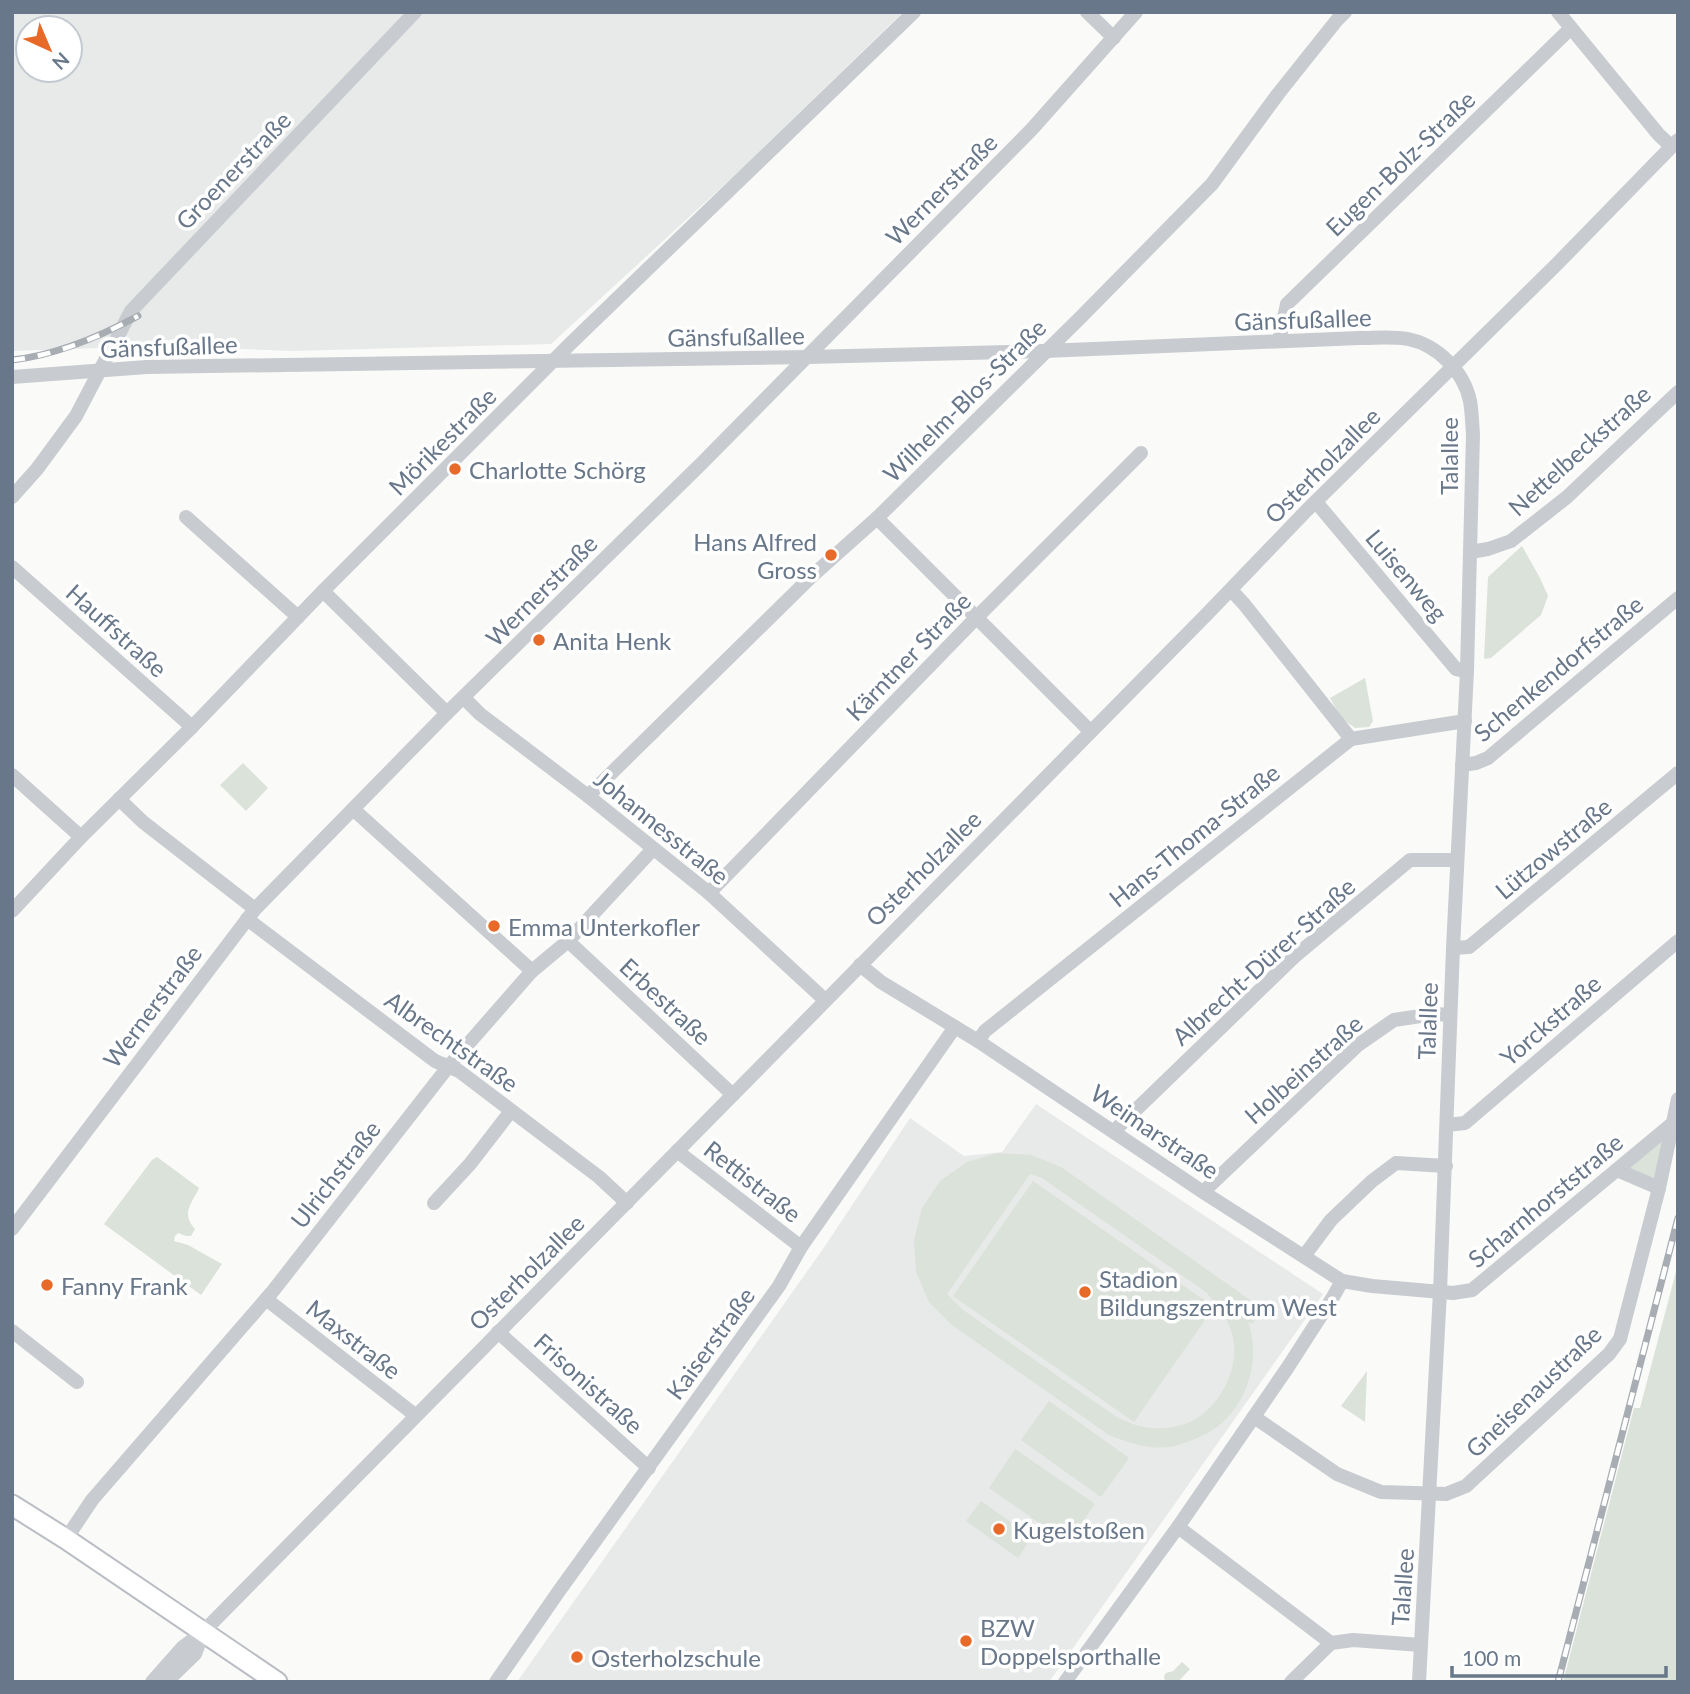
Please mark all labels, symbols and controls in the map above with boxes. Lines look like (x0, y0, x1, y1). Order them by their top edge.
north arrow (14, 14, 84, 84)
text: N (48, 48, 74, 75)
street label: Eugen-Bolz-Straße (1319, 84, 1481, 242)
street label: Groenerstraße (170, 105, 296, 235)
street label: Wernerstraße (879, 127, 1003, 251)
street label: Gänsfußallee (1234, 302, 1372, 336)
street label: Wilhelm-Blos-Straße (876, 312, 1052, 488)
street label: Gänsfußallee (667, 320, 805, 352)
street label: Gänsfußallee (100, 329, 238, 363)
street label: Nettelbeckstraße (1502, 379, 1656, 521)
street label: Mörikestraße (382, 381, 502, 501)
street label: Osterholzallee (1258, 401, 1386, 529)
street label: Talallee (1434, 417, 1463, 495)
place label: Charlotte Schörg (469, 455, 646, 484)
marker: Charlotte Schörg (447, 461, 463, 477)
street label: Luisenweg (1360, 523, 1454, 627)
place label: Hans Alfred Gross (693, 527, 817, 584)
street label: Wernerstraße (479, 528, 603, 652)
marker: Hans Alfred Gross (823, 547, 839, 563)
street label: Hauffstraße (61, 577, 173, 683)
street label: Kärntner Straße (840, 586, 976, 726)
street label: Schenkendorfstraße (1468, 589, 1648, 747)
place label: Anita Henk (553, 626, 672, 655)
marker: Anita Henk (531, 632, 547, 648)
street label: Hans-Thoma-Straße (1103, 757, 1285, 913)
street label: Johannesstraße (589, 764, 735, 890)
street label: Lützowstraße (1489, 791, 1617, 905)
street label: Osterholzallee (859, 804, 987, 932)
street label: Albrecht-Dürer-Straße (1166, 871, 1360, 1051)
place label: Emma Unterkofler (508, 912, 700, 941)
marker: Emma Unterkofler (486, 918, 502, 934)
street label: Wernerstraße (97, 939, 207, 1073)
street label: Erbestraße (614, 951, 718, 1051)
street label: Yorckstraße (1494, 968, 1606, 1072)
street label: Talallee (1411, 982, 1443, 1060)
street label: Albrechtstraße (380, 985, 524, 1097)
street label: Holbeinstraße (1238, 1009, 1368, 1129)
street label: Weimarstraße (1085, 1078, 1225, 1184)
street label: Ulrichstraße (284, 1114, 386, 1234)
street label: Scharnhorststraße (1462, 1127, 1628, 1273)
street label: Rettistraße (699, 1134, 807, 1228)
street label: Osterholzallee (462, 1208, 590, 1336)
place label: Stadion Bildungszentrum West (1099, 1264, 1337, 1321)
place label: Fanny Frank (61, 1271, 189, 1300)
marker: Fanny Frank (39, 1277, 55, 1293)
street label: Kaiserstraße (660, 1281, 760, 1405)
marker: Stadion Bildungszentrum West (1077, 1284, 1093, 1300)
street label: Maxstraße (301, 1293, 407, 1385)
street label: Gneisenaustraße (1459, 1319, 1607, 1463)
street label: Frisonistraße (529, 1327, 649, 1439)
place label: Kugelstoßen (1013, 1515, 1145, 1544)
marker: Kugelstoßen (991, 1521, 1007, 1537)
street label: Talallee (1385, 1547, 1419, 1627)
place label: BZW Doppelsporthalle (980, 1613, 1161, 1670)
marker: BZW Doppelsporthalle (958, 1633, 974, 1649)
scale bar (1452, 1634, 1666, 1678)
place label: Osterholzschule (591, 1643, 761, 1672)
text: 100 m (1462, 1645, 1521, 1670)
marker: Osterholzschule (569, 1649, 585, 1665)

